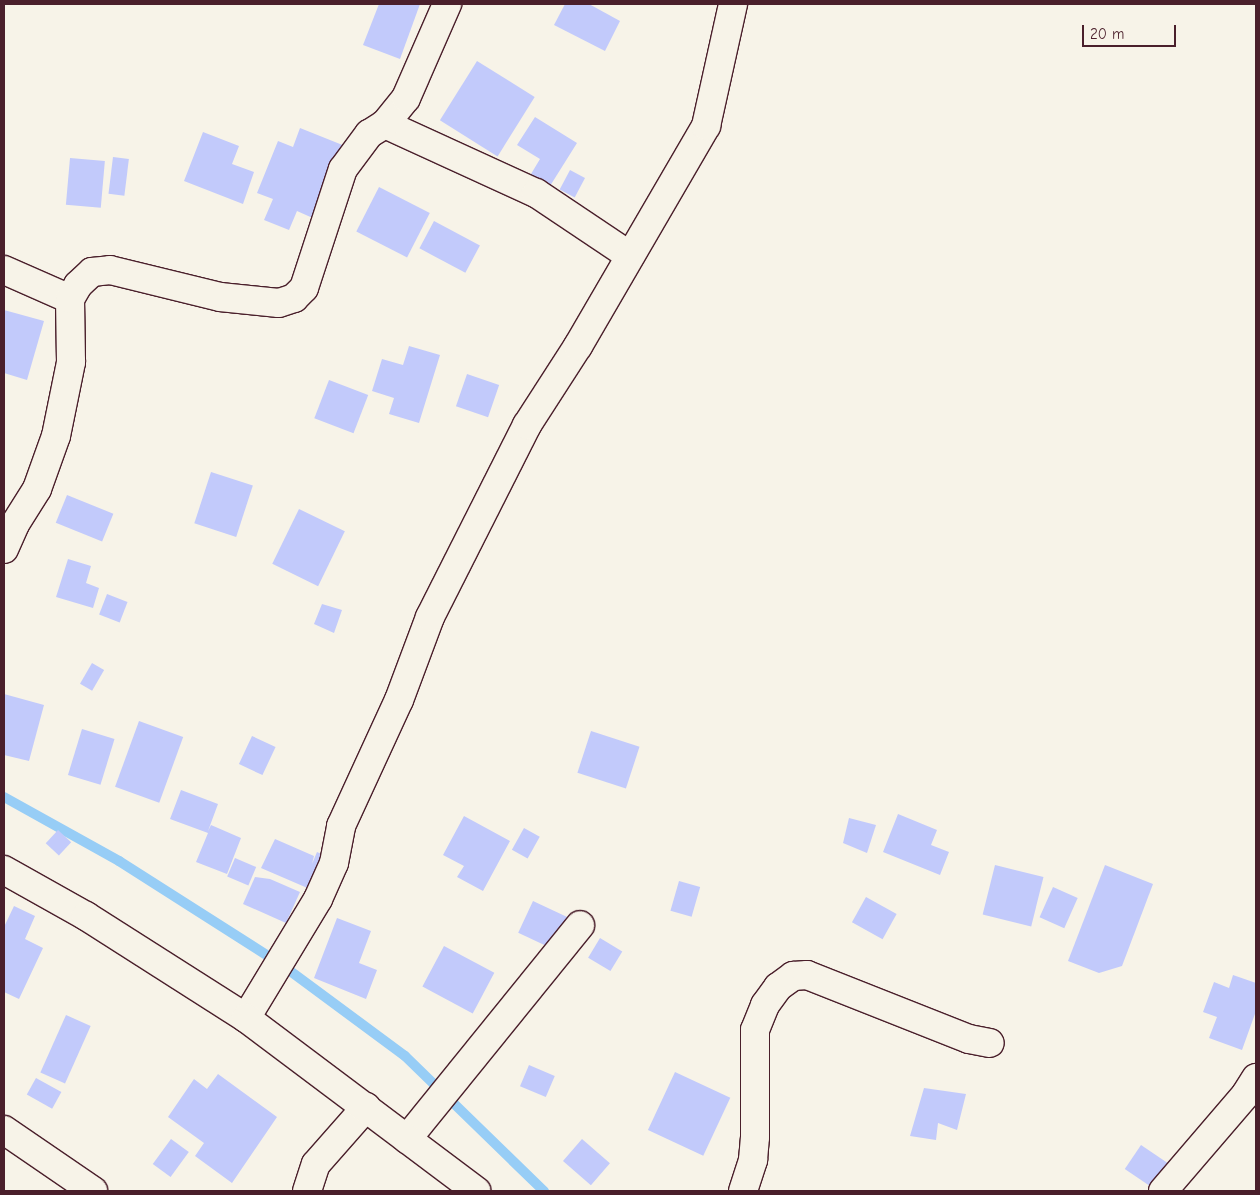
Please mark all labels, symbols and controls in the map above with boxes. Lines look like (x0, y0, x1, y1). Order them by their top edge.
scale bar (1085, 15, 1179, 47)
text: 20 m (1090, 25, 1124, 43)

